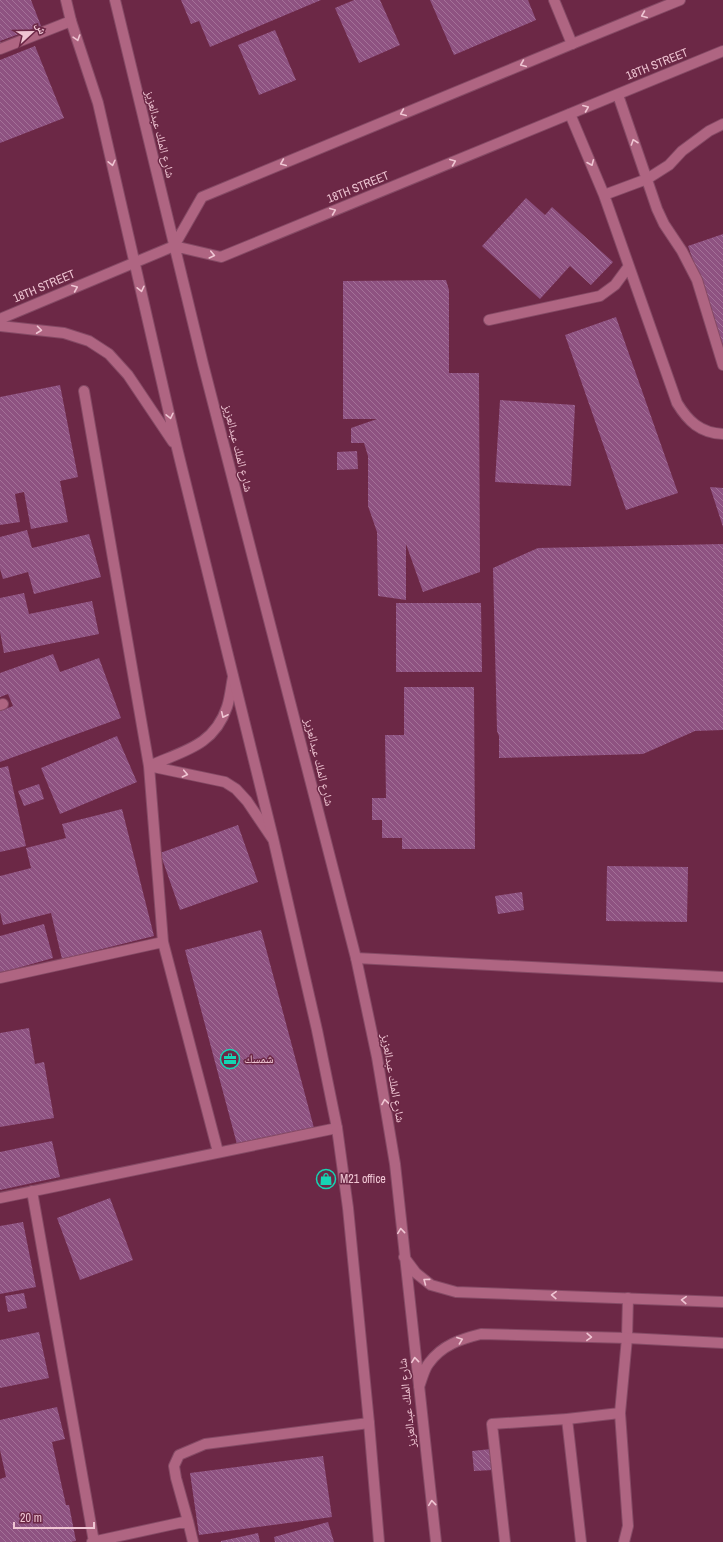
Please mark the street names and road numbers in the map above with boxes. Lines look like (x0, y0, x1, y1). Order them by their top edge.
street label: 18TH STREET (624, 44, 690, 84)
street label: شارع الملك عبدالعزيز (141, 87, 179, 180)
street label: 18TH STREET (325, 167, 391, 207)
street label: 18TH STREET (11, 266, 77, 306)
street label: شارع الملك عبدالعزيز (219, 401, 257, 494)
street label: شارع الملك عبدالعزيز (300, 715, 338, 808)
street label: شارع الملك عبدالعزيز (377, 1031, 409, 1124)
street label: شارع الملك عبدالعزيز (394, 1357, 420, 1450)

